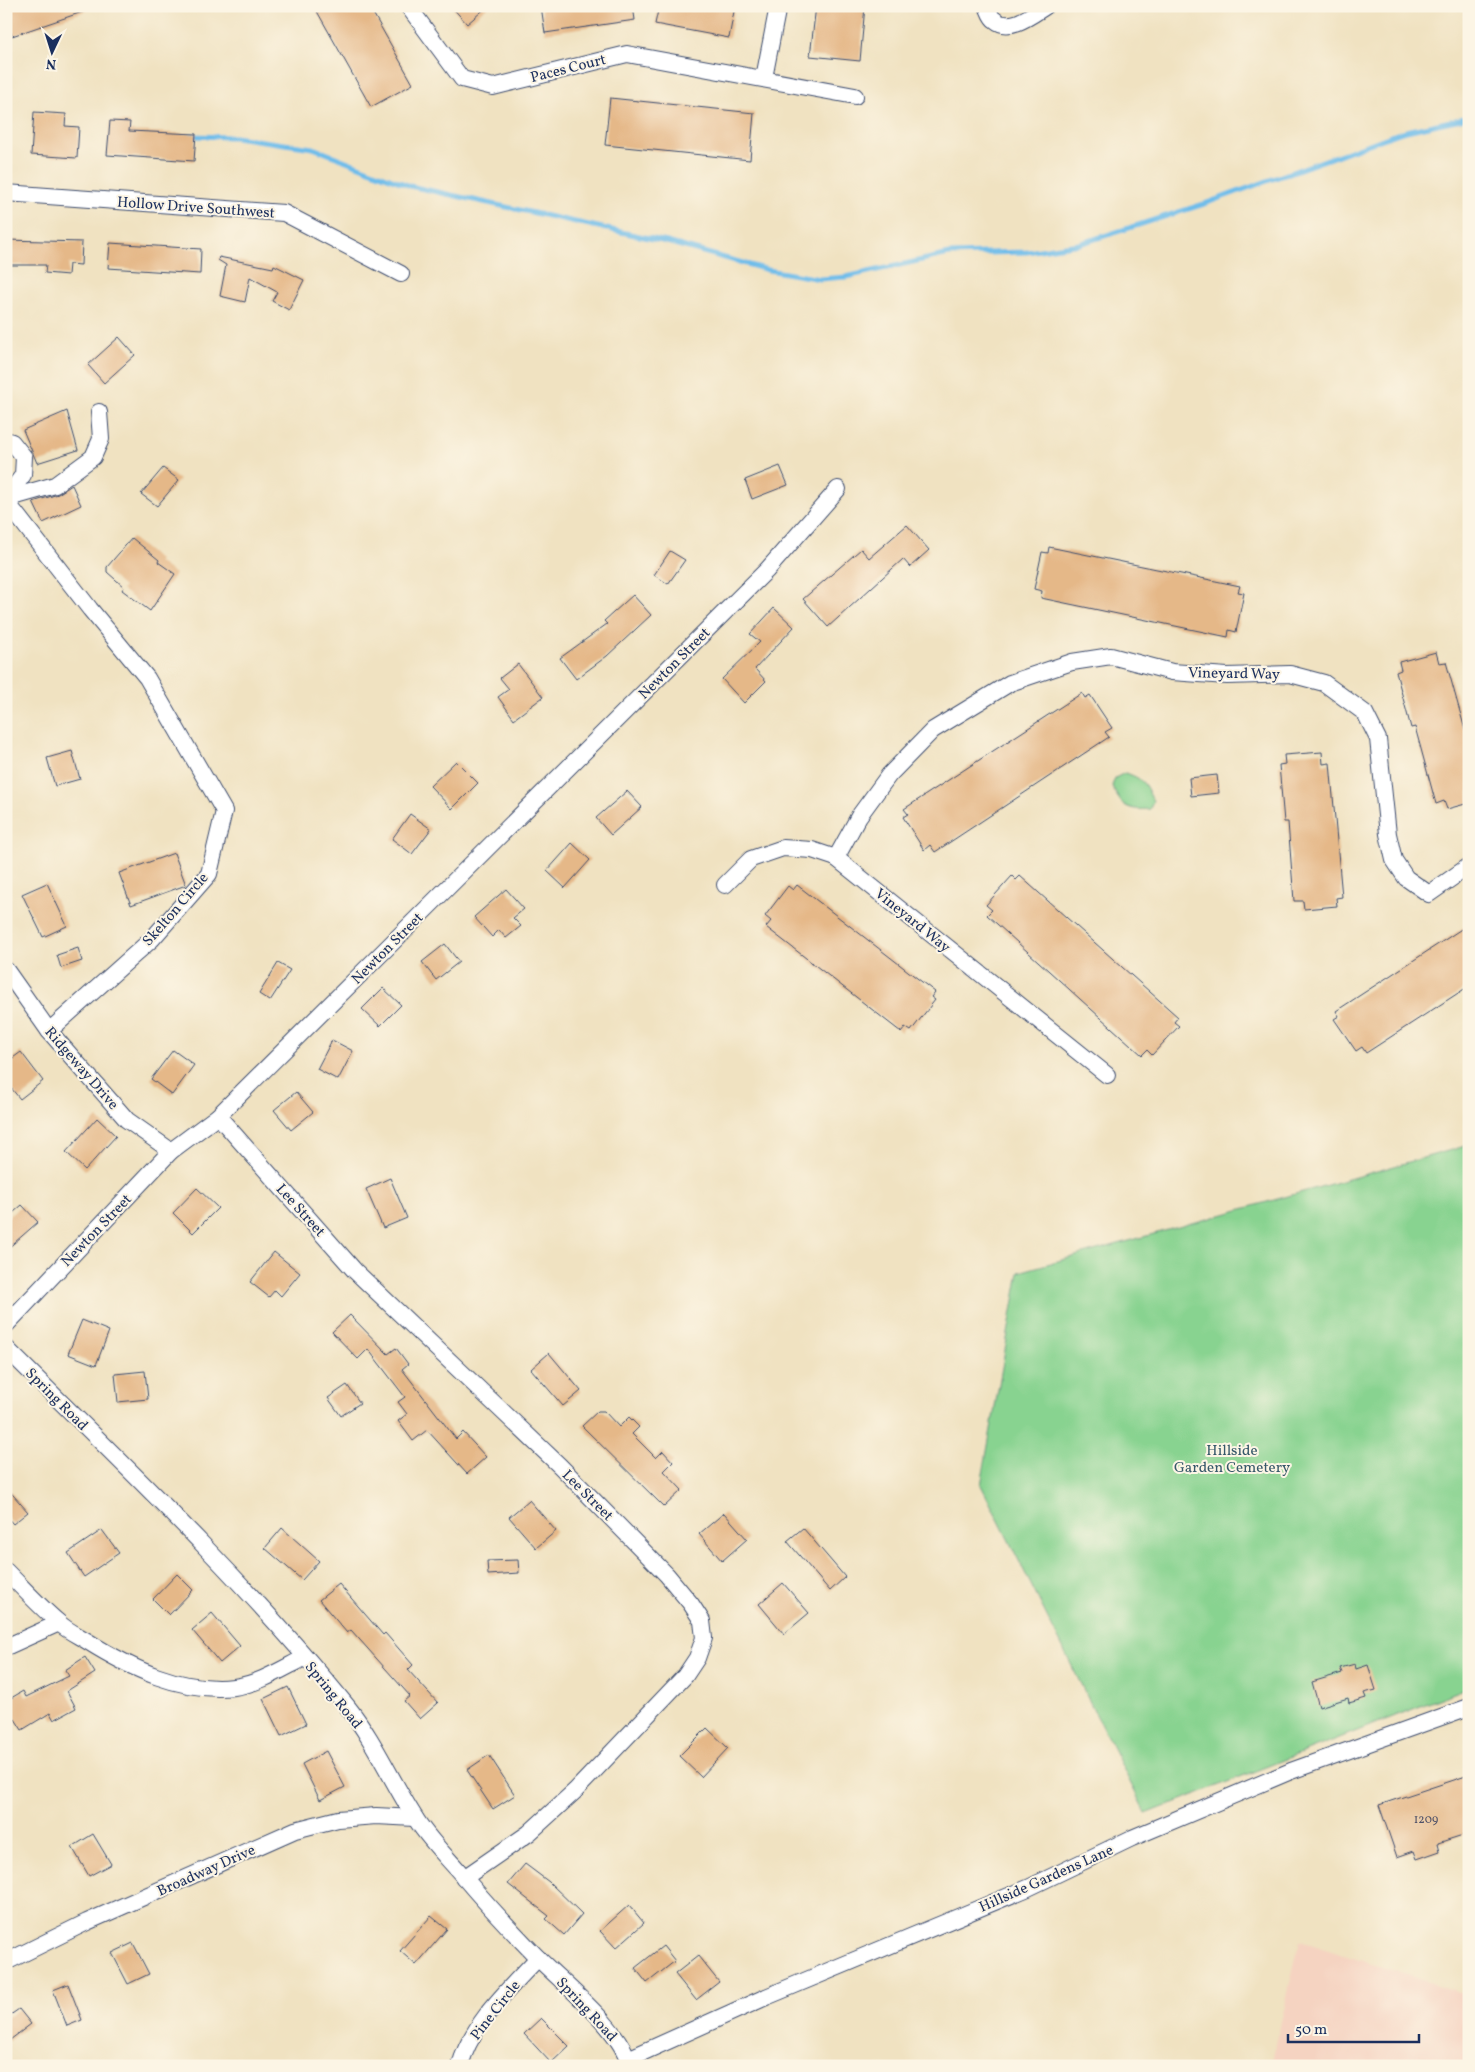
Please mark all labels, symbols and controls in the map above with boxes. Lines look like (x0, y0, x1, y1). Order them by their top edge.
north arrow (28, 28, 78, 78)
street label: Paces Court (528, 50, 608, 89)
text: N (45, 54, 57, 73)
street label: Hollow Drive Southwest (116, 193, 276, 224)
street label: Newton Street (634, 623, 716, 705)
street label: Vineyard Way (1188, 663, 1280, 686)
street label: Skelton Circle (138, 869, 214, 951)
street label: Vineyard Way (870, 884, 954, 958)
street label: Newton Street (347, 908, 429, 990)
street label: Ridgeway Drive (39, 1023, 123, 1115)
street label: Lee Street (270, 1180, 329, 1242)
street label: Newton Street (57, 1190, 137, 1272)
street label: Spring Road (20, 1364, 92, 1436)
park label: Hillside Garden Cemetery (1174, 1441, 1290, 1479)
street label: Lee Street (557, 1466, 617, 1526)
street label: Spring Road (299, 1658, 367, 1734)
house number: 1209 (1414, 1812, 1438, 1828)
street label: Broadway Drive (154, 1840, 259, 1902)
street label: Hillside Gardens Lane (976, 1840, 1117, 1918)
street label: Spring Road (551, 1973, 621, 2047)
street label: Pine Circle (466, 1977, 526, 2045)
scale bar (1288, 2012, 1419, 2044)
text: 50 m (1295, 2020, 1327, 2041)

